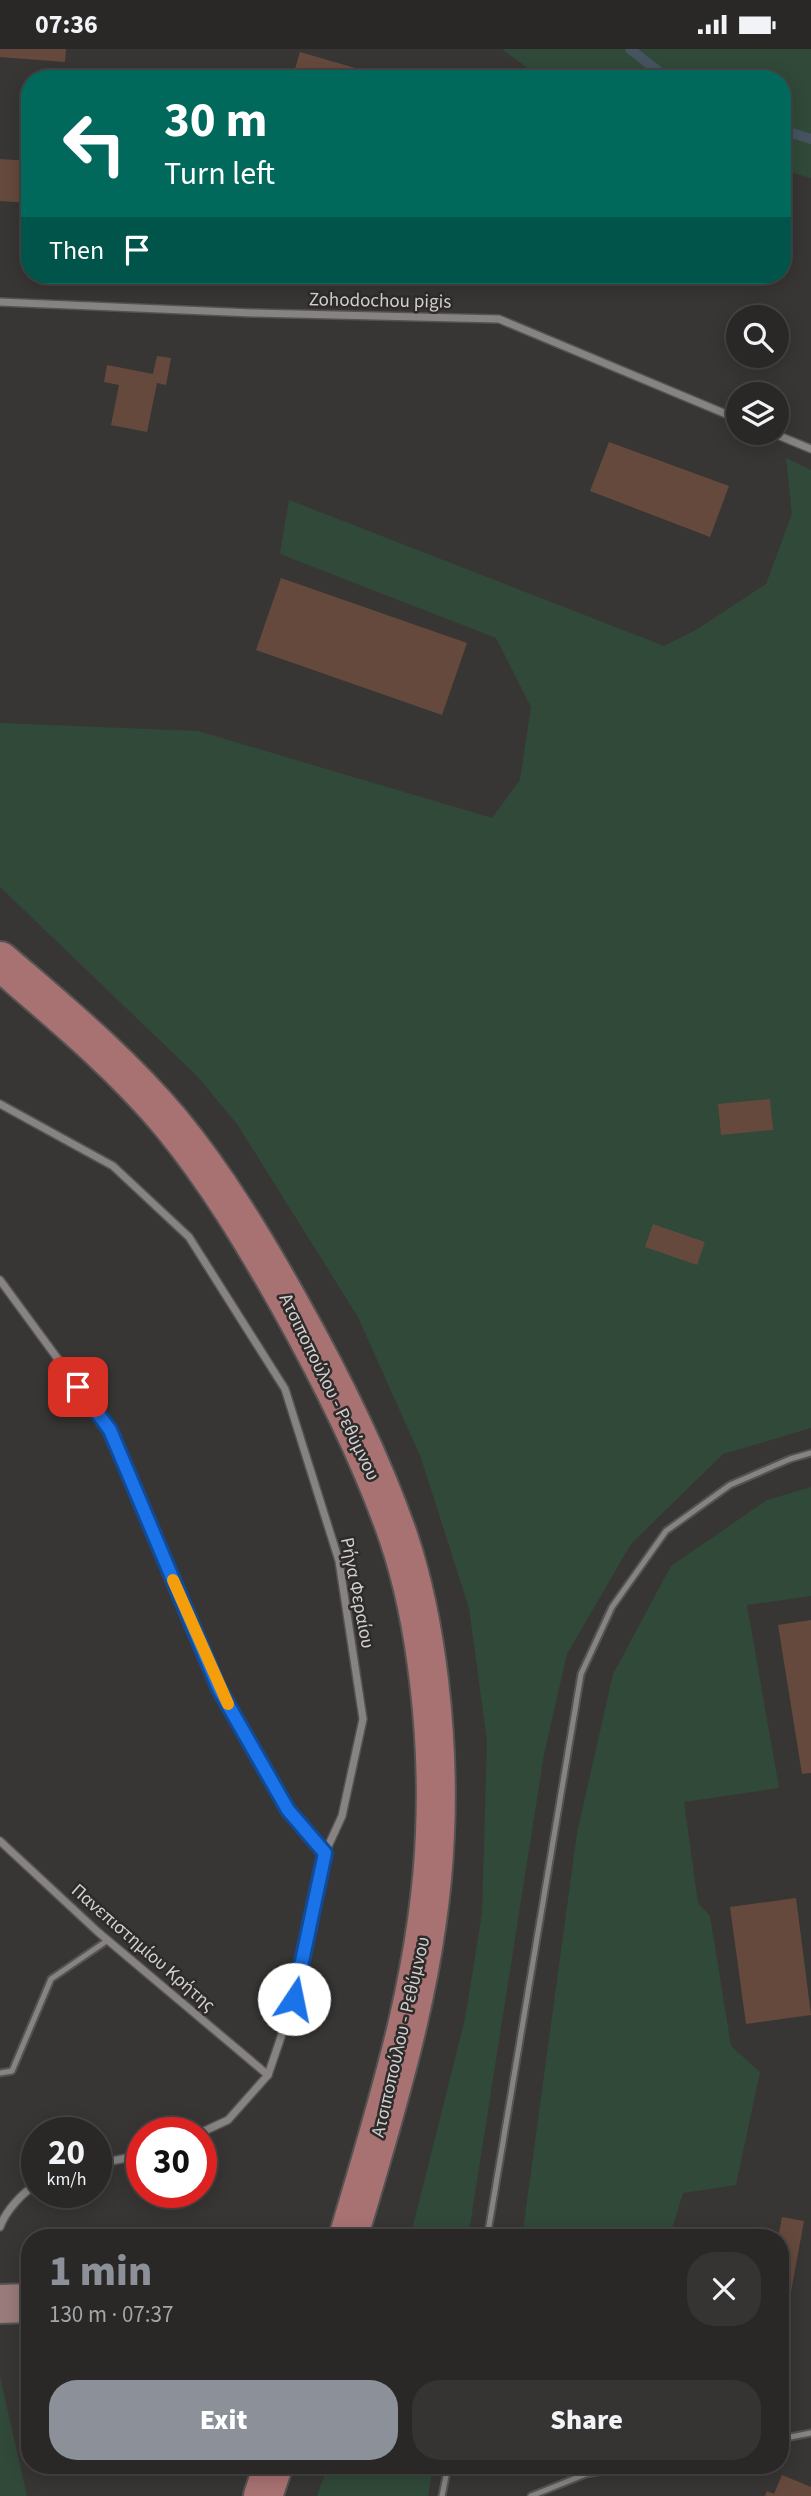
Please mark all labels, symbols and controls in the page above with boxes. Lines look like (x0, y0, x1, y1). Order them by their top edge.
text: 07:36 (35, 6, 98, 43)
text: 30 m (164, 86, 268, 156)
icon: left (49, 98, 140, 189)
text: Turn left (164, 151, 275, 197)
icon: arrive (118, 231, 156, 269)
text: Then (49, 232, 104, 269)
street label: Zohodochou pigis (309, 286, 451, 316)
map controls (726, 305, 789, 445)
button: search (726, 305, 789, 368)
button: layers (726, 382, 789, 445)
street label: Ατσιποπούλου - Ρεθύμνου (272, 1289, 386, 1485)
pin (48, 1357, 108, 1417)
icon: arrive (59, 1368, 97, 1406)
street label: Ρήγα Φεραίου (333, 1535, 381, 1651)
street label: Πανεπιστημίου Κρήτης (65, 1878, 221, 2018)
street label: Ατσιποπούλου - Ρεθύμνου (365, 1934, 437, 2140)
position arrow (257, 1962, 331, 2036)
speed limit sign: 30 (126, 2117, 217, 2208)
text: 20 (48, 2128, 85, 2178)
text: km/h (47, 2167, 86, 2192)
text: 1 min (49, 2242, 152, 2302)
button: close (687, 2252, 761, 2326)
text: 130 m · 07:37 (49, 2298, 173, 2331)
button: Exit (49, 2380, 398, 2460)
button: Share (412, 2380, 761, 2460)

